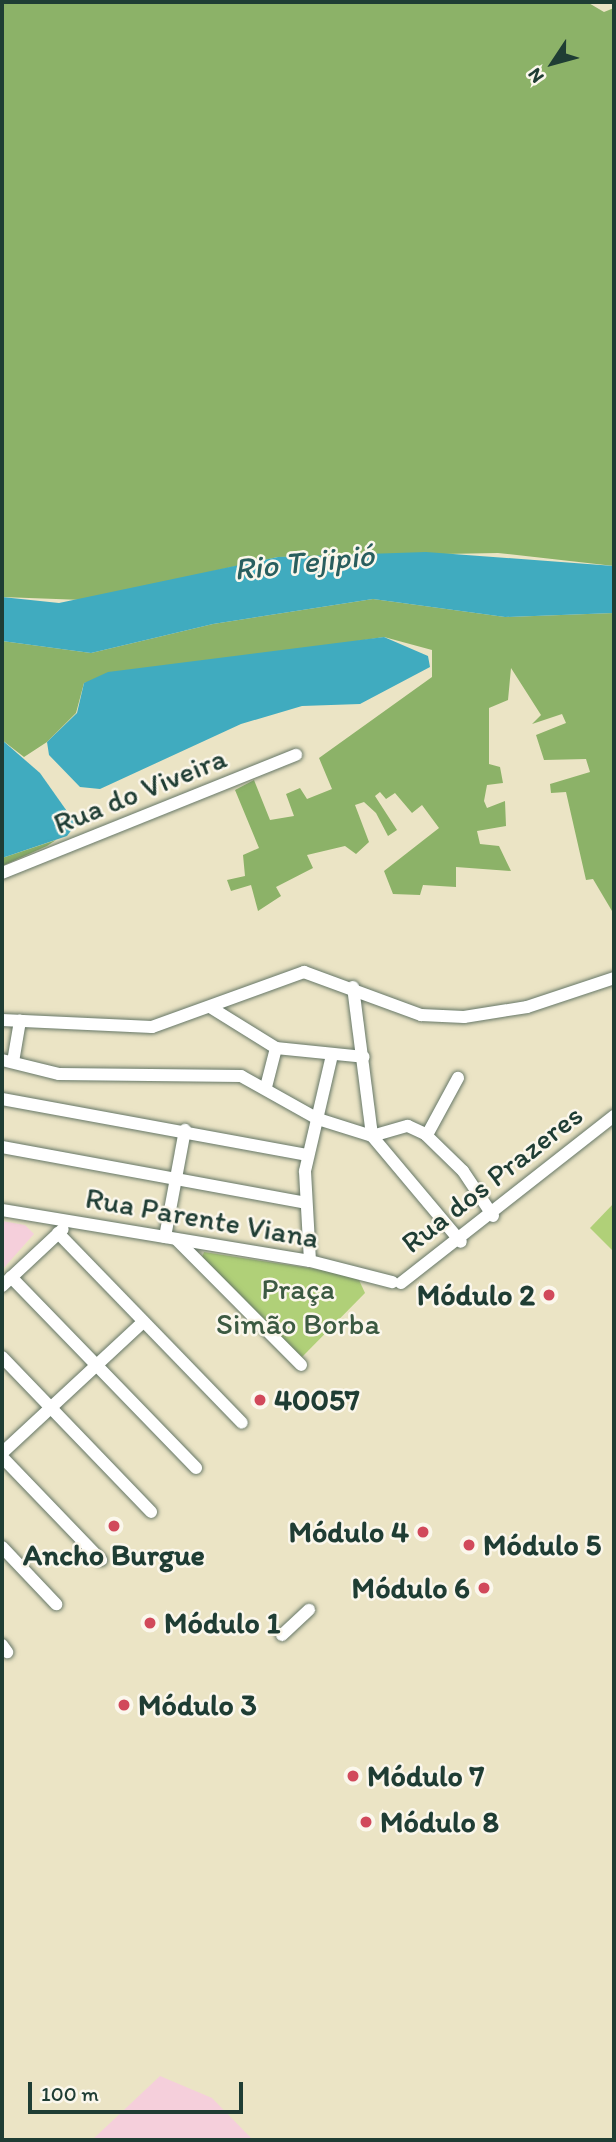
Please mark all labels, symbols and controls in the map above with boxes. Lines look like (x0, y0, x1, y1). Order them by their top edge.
north arrow (518, 28, 588, 98)
text: N (523, 64, 549, 88)
water label: Rio Tejipió (234, 536, 374, 588)
street label: Rua do Viveira (48, 740, 232, 842)
street label: Rua dos Prazeres (394, 1097, 590, 1261)
street label: Rua Parente Viana (83, 1180, 321, 1256)
park label: Praça Simão Borba (216, 1271, 380, 1342)
place label: Módulo 2 (417, 1277, 535, 1313)
marker: Módulo 2 (541, 1287, 557, 1303)
place label: 40057 (274, 1382, 360, 1418)
marker: 40057 (252, 1392, 268, 1408)
place label: Módulo 4 (288, 1514, 409, 1550)
marker: Ancho Burgue (106, 1518, 122, 1534)
marker: Módulo 4 (415, 1524, 431, 1540)
place label: Módulo 5 (483, 1527, 601, 1563)
place label: Ancho Burgue (23, 1537, 205, 1573)
marker: Módulo 5 (461, 1537, 477, 1553)
place label: Módulo 6 (352, 1570, 470, 1606)
marker: Módulo 6 (476, 1580, 492, 1596)
place label: Módulo 1 (164, 1605, 280, 1641)
marker: Módulo 1 (142, 1615, 158, 1631)
place label: Módulo 3 (138, 1687, 257, 1723)
marker: Módulo 3 (116, 1697, 132, 1713)
place label: Módulo 7 (367, 1758, 484, 1794)
marker: Módulo 7 (345, 1768, 361, 1784)
place label: Módulo 8 (380, 1804, 499, 1840)
marker: Módulo 8 (358, 1814, 374, 1830)
scale bar (32, 2068, 247, 2112)
text: 100 m (41, 2081, 99, 2106)

